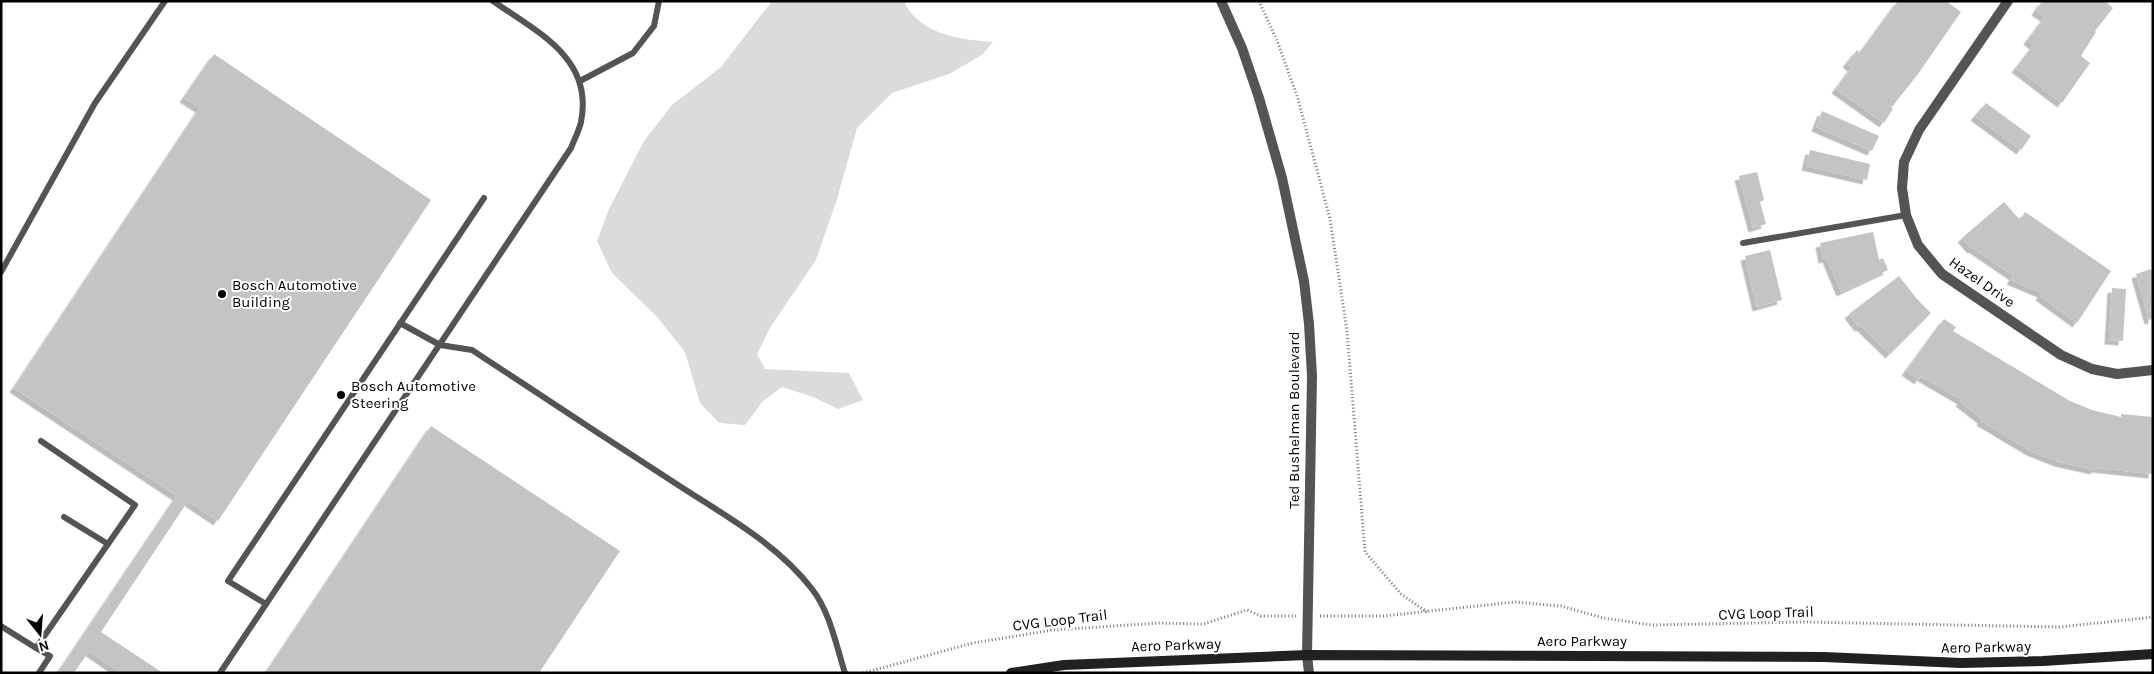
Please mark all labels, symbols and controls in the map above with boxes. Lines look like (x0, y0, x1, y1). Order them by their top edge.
street label: Hazel Drive (1946, 253, 2018, 311)
place label: Bosch Automotive Building (232, 276, 357, 311)
marker: Bosch Automotive Building (216, 288, 228, 300)
street label: Ted Bushelman Boulevard (1285, 331, 1303, 509)
place label: Bosch Automotive Steering (351, 377, 476, 412)
marker: Bosch Automotive Steering (335, 389, 347, 401)
street label: CVG Loop Trail (1718, 602, 1814, 624)
street label: CVG Loop Trail (1012, 605, 1108, 635)
north arrow (15, 609, 65, 659)
street label: Aero Parkway (1537, 632, 1627, 650)
street label: Aero Parkway (1131, 634, 1221, 656)
text: N (36, 636, 51, 656)
street label: Aero Parkway (1941, 637, 2031, 657)

